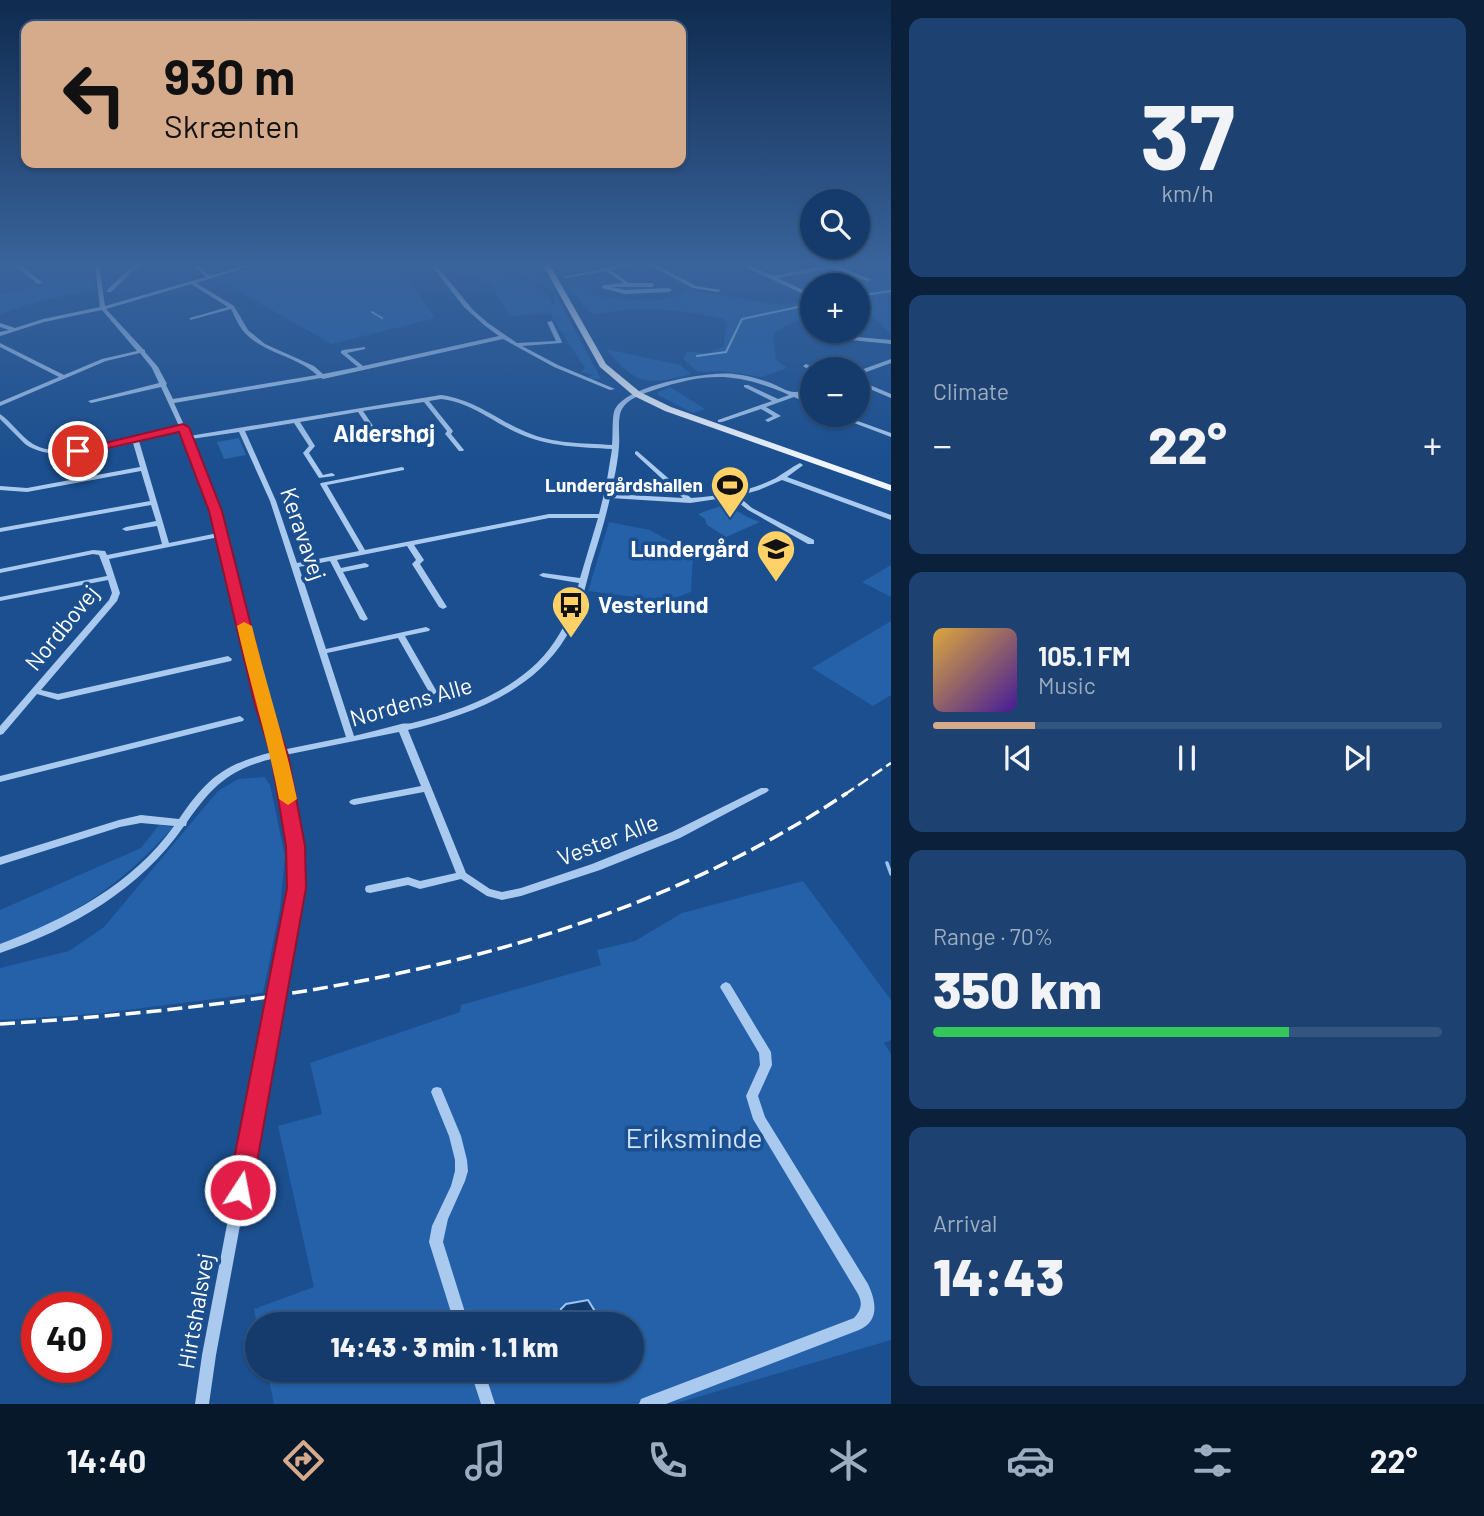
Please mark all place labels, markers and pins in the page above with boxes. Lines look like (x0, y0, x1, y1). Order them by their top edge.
pin (48, 421, 108, 481)
sports icon: Lundergårdshallen (709, 464, 751, 519)
place label: Lundergårdshallen (545, 473, 703, 496)
school or university icon: Lundergård (755, 528, 797, 583)
place label: Lundergård (630, 534, 749, 562)
bus stop icon: Vesterlund (550, 584, 592, 639)
place label: Vesterlund (598, 590, 708, 618)

